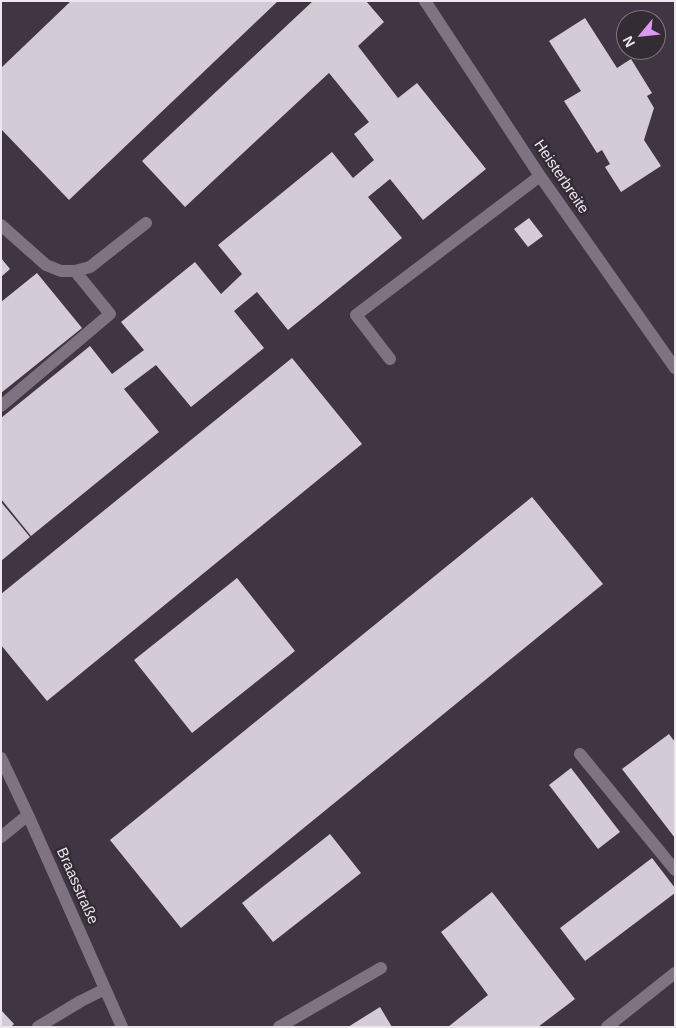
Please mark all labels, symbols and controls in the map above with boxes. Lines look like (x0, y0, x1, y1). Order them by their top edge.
north arrow (616, 10, 666, 60)
text: N (619, 33, 638, 50)
street label: Heisterbreite (530, 137, 592, 217)
street label: Braasstraße (52, 845, 102, 927)

